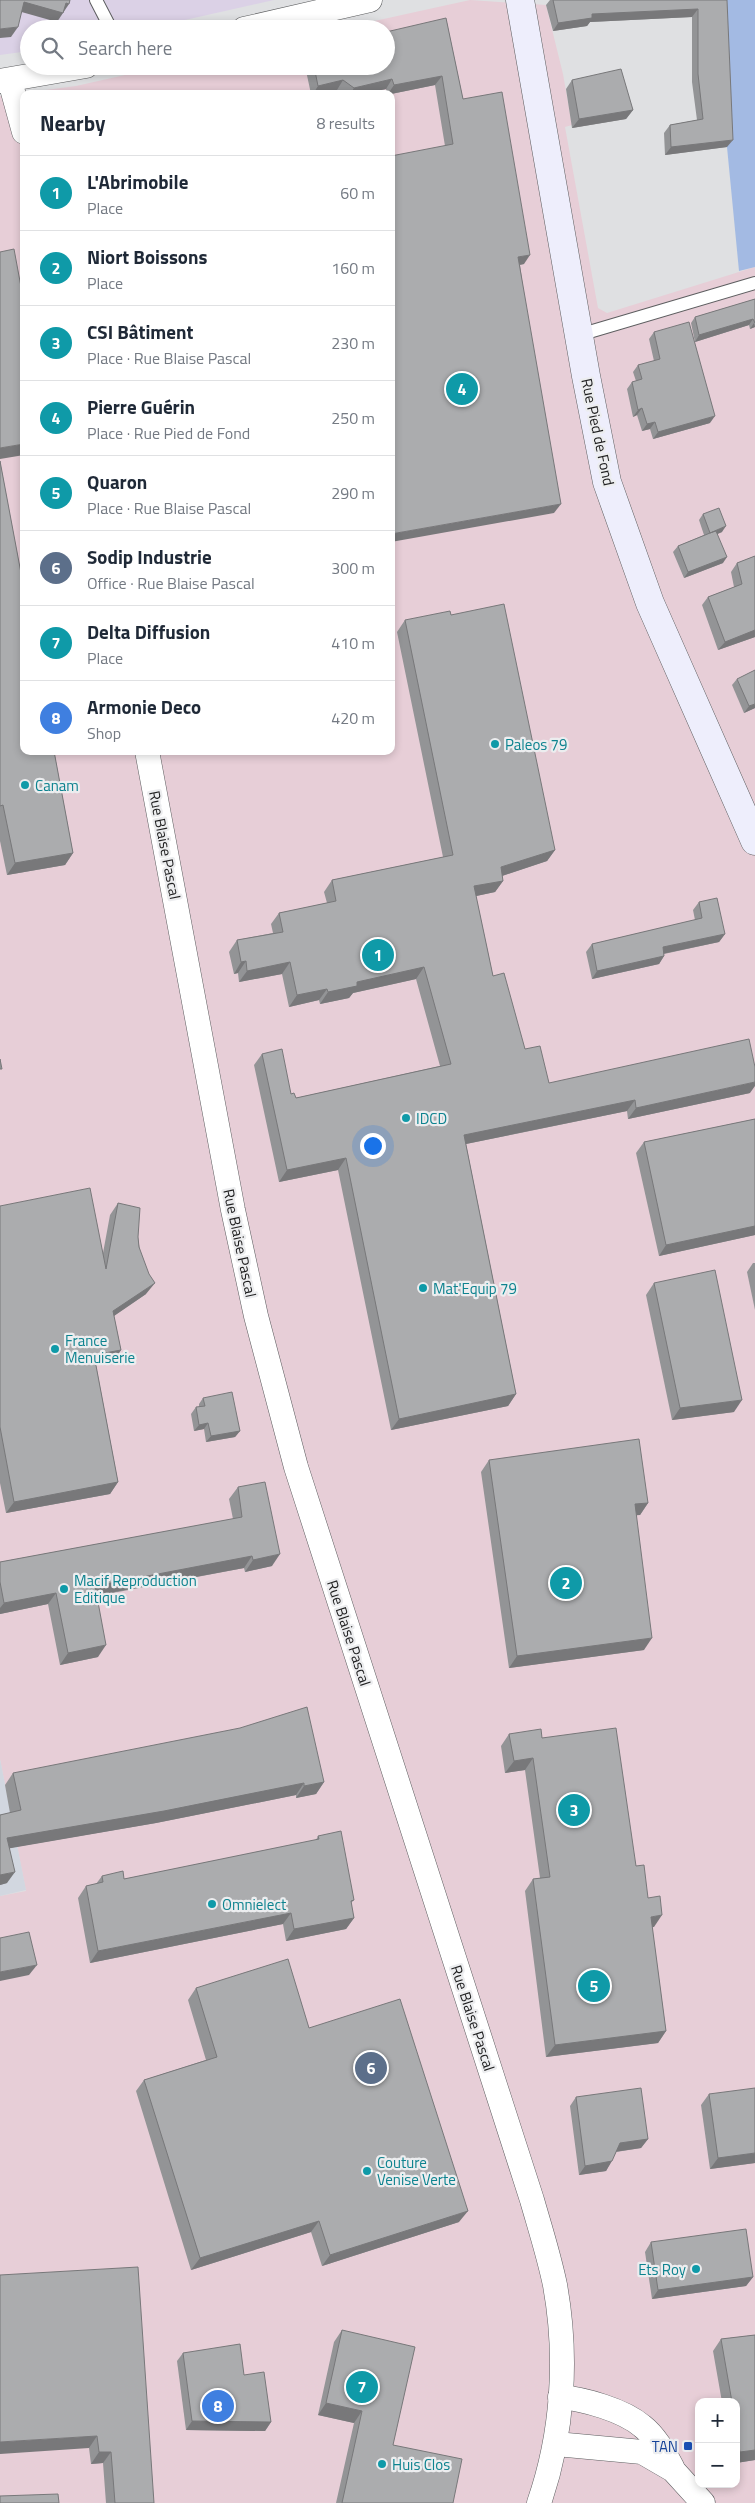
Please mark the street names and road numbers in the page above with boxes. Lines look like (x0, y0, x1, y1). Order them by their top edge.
street label: Rue Pied de Fond (575, 376, 621, 488)
street label: Rue Blaise Pascal (143, 789, 187, 901)
street label: Rue Blaise Pascal (217, 1187, 263, 1299)
street label: Rue Blaise Pascal (321, 1577, 377, 1689)
street label: Rue Blaise Pascal (445, 1962, 501, 2074)

